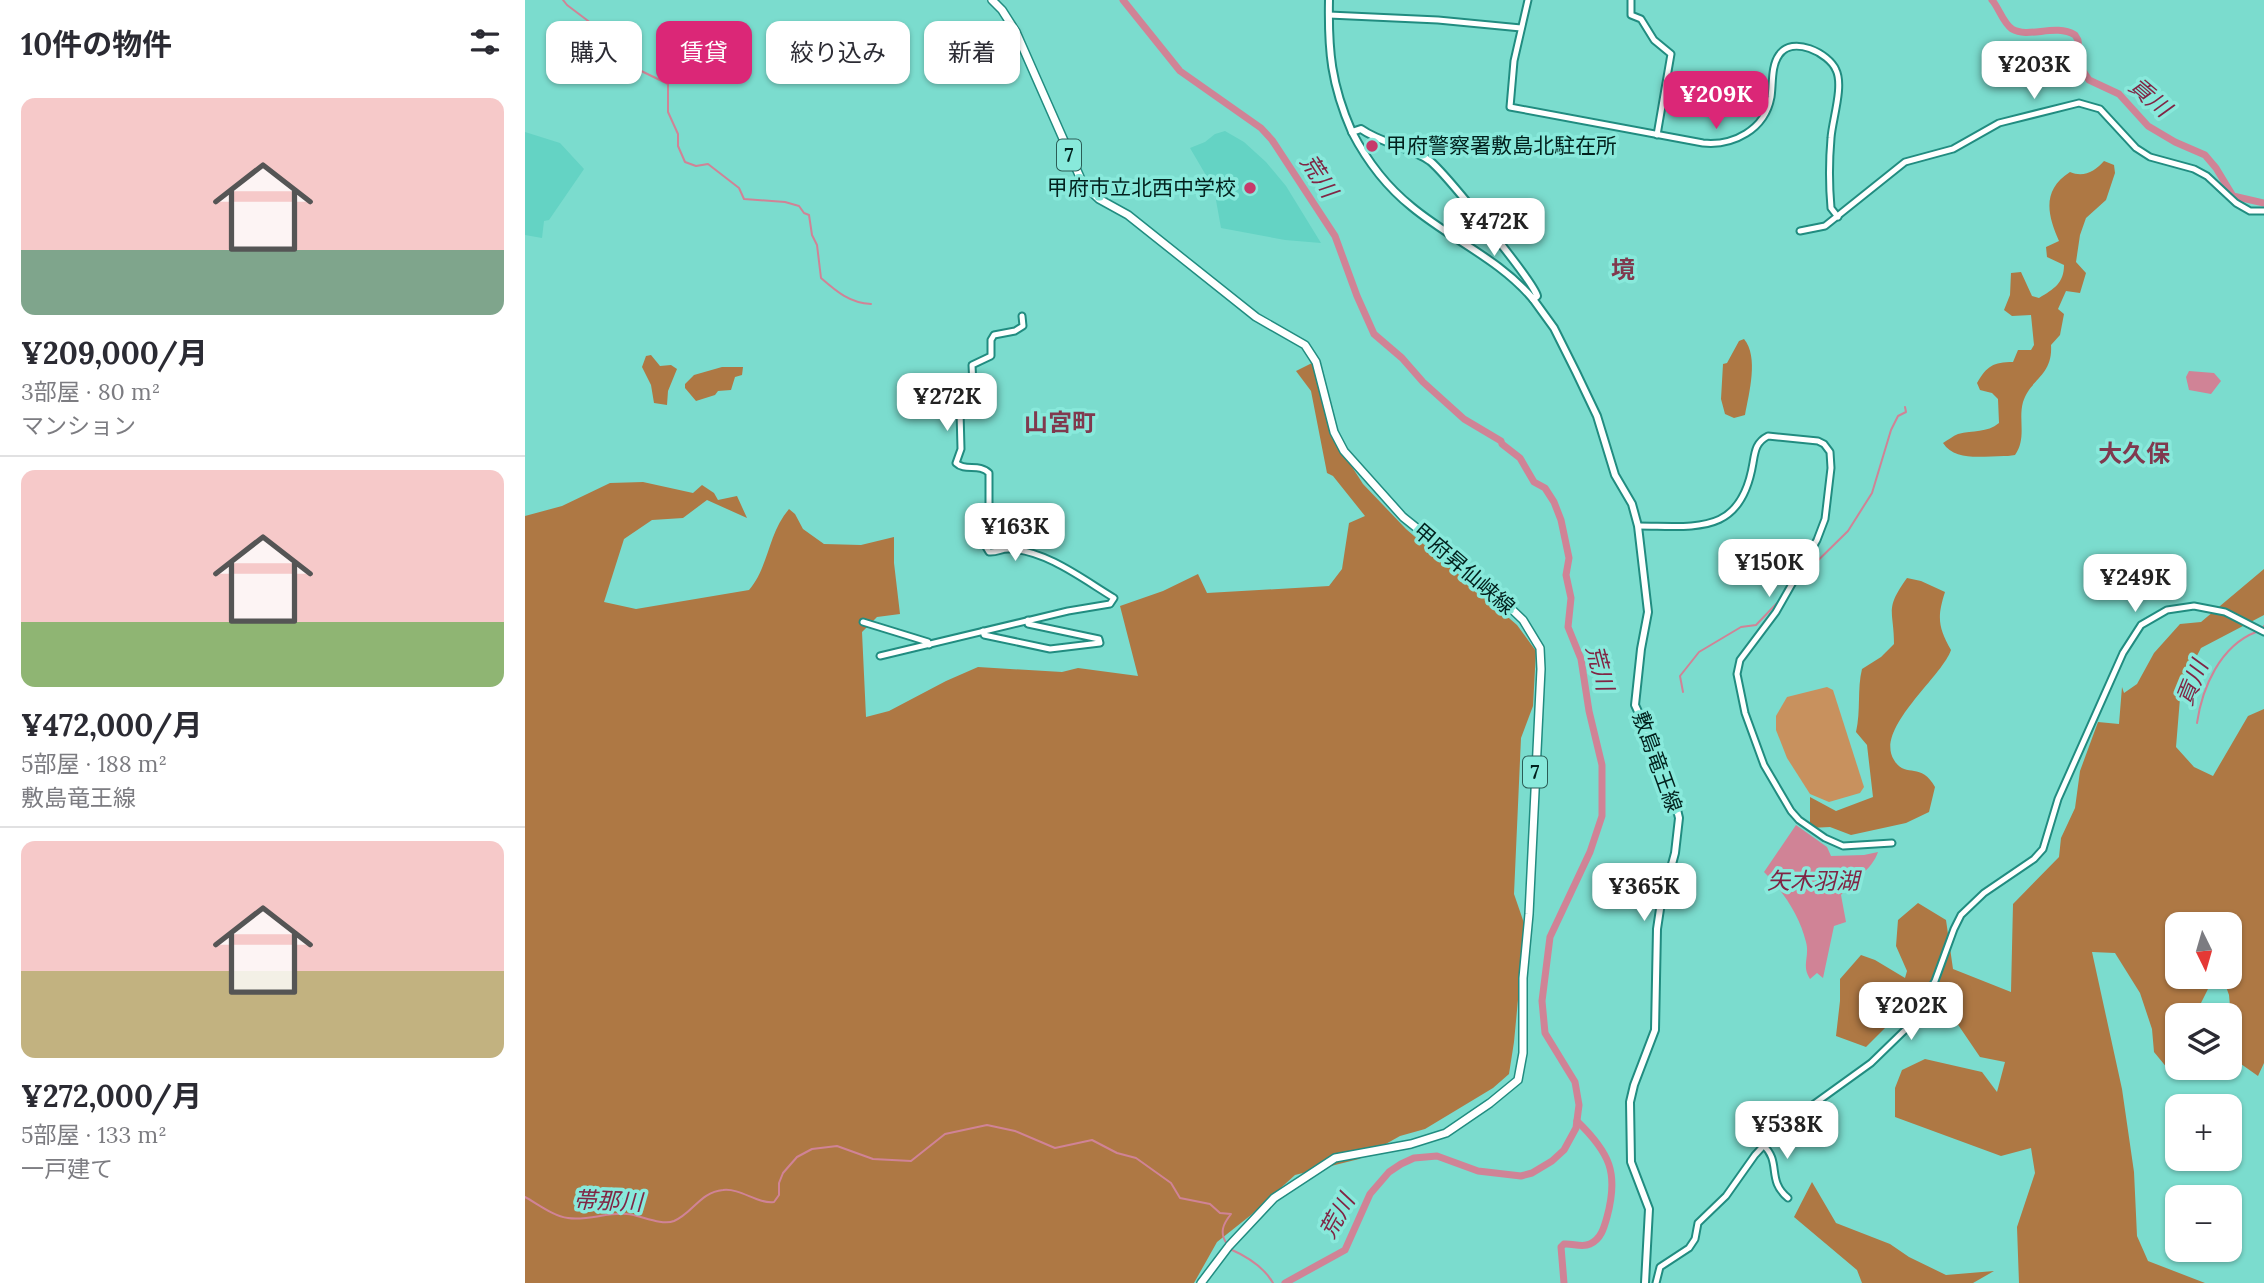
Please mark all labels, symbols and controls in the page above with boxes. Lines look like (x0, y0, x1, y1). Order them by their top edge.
chip: 購入 (546, 21, 642, 84)
chip: 賃貸 (656, 21, 752, 84)
chip: 絞り込み (766, 21, 910, 84)
chip: 新着 (924, 21, 1020, 84)
icon: filters (466, 23, 504, 61)
text: 10件の物件 (21, 25, 172, 63)
pin: ¥203K (1985, 42, 2083, 101)
text: ¥203K (1998, 49, 2070, 78)
water label: 貢川 (2123, 71, 2180, 124)
pin: ¥209K (1667, 72, 1765, 131)
text: ¥209K (1679, 79, 1753, 108)
place label: 甲府警察署敷島北駐在所 (1386, 132, 1617, 159)
marker: 甲府警察署敷島北駐在所 (1364, 138, 1380, 154)
road number: 7 (1057, 140, 1081, 170)
icon: home (200, 144, 326, 270)
water label: 荒川 (1295, 149, 1346, 205)
place label: 甲府市立北西中学校 (1047, 174, 1236, 201)
marker: 甲府市立北西中学校 (1242, 180, 1258, 196)
pin: ¥472K (1445, 198, 1543, 258)
text: ¥472K (1460, 206, 1528, 235)
district label: 境 (1611, 254, 1635, 285)
text: ¥209,000/月 (21, 334, 208, 372)
pin: ¥272K (898, 374, 996, 433)
text: 3部屋 · 80 m² (21, 377, 160, 406)
text: ¥272K (913, 381, 981, 410)
district label: 山宮町 (1024, 407, 1096, 438)
text: マンション (21, 411, 136, 440)
district label: 大久保 (2098, 438, 2170, 469)
pin: ¥163K (966, 504, 1064, 563)
text: ¥163K (981, 511, 1049, 540)
icon: home (200, 516, 326, 642)
street label: 甲府昇仙峡線 (1408, 517, 1521, 620)
pin: ¥150K (1720, 540, 1818, 599)
text: ¥150K (1734, 547, 1804, 576)
pin: ¥249K (2086, 554, 2184, 614)
text: ¥249K (2099, 562, 2171, 591)
water label: 荒川 (1581, 642, 1621, 697)
water label: 貢川 (2169, 653, 2215, 710)
text: ¥472,000/月 (21, 706, 202, 744)
street label: 敷島竜王線 (1627, 708, 1688, 816)
text: 5部屋 · 188 m² (21, 749, 167, 778)
road number: 7 (1523, 757, 1547, 788)
text: 敷島竜王線 (21, 783, 136, 812)
pin: ¥365K (1595, 864, 1693, 923)
water label: 矢木羽湖 (1767, 866, 1862, 895)
text: ¥365K (1608, 871, 1680, 900)
icon: home (200, 887, 326, 1013)
north arrow (2165, 912, 2242, 989)
map controls (2165, 912, 2242, 1262)
pin: ¥202K (1862, 982, 1960, 1042)
text: ¥202K (1875, 990, 1947, 1019)
button: layers (2165, 1003, 2242, 1080)
text: ¥272,000/月 (21, 1077, 202, 1115)
button: + (2165, 1094, 2242, 1171)
pin: ¥538K (1738, 1102, 1836, 1161)
text: ¥538K (1751, 1109, 1823, 1138)
text: 5部屋 · 133 m² (21, 1120, 167, 1149)
text: 一戸建て (21, 1154, 113, 1183)
water label: 帯那川 (573, 1185, 646, 1216)
button: − (2165, 1185, 2242, 1262)
water label: 荒川 (1313, 1186, 1362, 1243)

